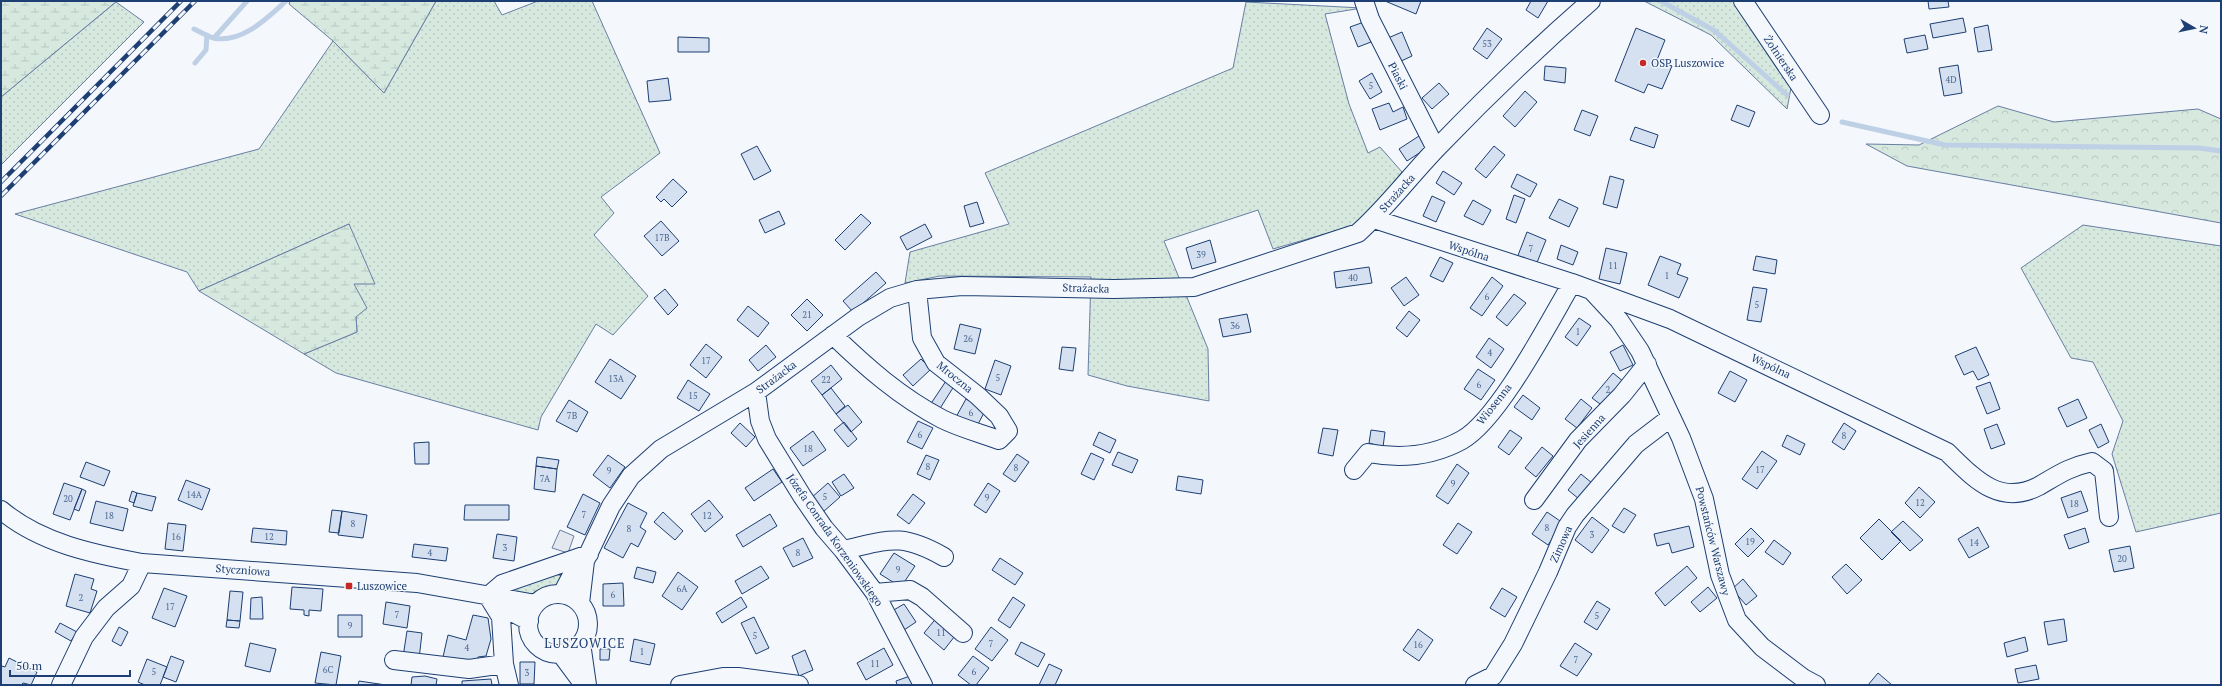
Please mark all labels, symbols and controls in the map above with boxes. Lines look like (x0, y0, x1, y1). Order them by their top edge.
north arrow (2174, 8, 2214, 48)
text: N (2196, 24, 2211, 35)
street label: Żołnierska (1761, 33, 1802, 84)
house number: 53 (1482, 38, 1492, 50)
place label: OSP Luszowice (1651, 56, 1725, 70)
marker: OSP Luszowice (1638, 58, 1648, 68)
street label: Piaski (1385, 60, 1411, 92)
house number: 4D (1945, 74, 1957, 86)
house number: 5 (1369, 80, 1374, 92)
street label: Strażacka (1376, 171, 1418, 215)
house number: 17B (654, 232, 670, 244)
street label: Wspólna (1447, 238, 1492, 264)
house number: 7 (1529, 243, 1534, 255)
house number: 39 (1196, 249, 1206, 261)
house number: 11 (1608, 260, 1618, 272)
house number: 1 (1665, 270, 1669, 282)
house number: 40 (1348, 272, 1358, 284)
street label: Strażacka (1062, 280, 1110, 296)
house number: 6 (1485, 291, 1490, 303)
house number: 5 (1755, 299, 1760, 311)
house number: 21 (802, 309, 812, 321)
house number: 36 (1230, 320, 1240, 332)
house number: 1 (1576, 326, 1580, 338)
house number: 26 (963, 333, 973, 345)
house number: 4 (1488, 347, 1493, 359)
street label: Wspólna (1749, 350, 1793, 382)
house number: 17 (701, 355, 711, 367)
street label: Strażacka (753, 357, 799, 397)
street label: Mroczna (934, 358, 976, 396)
house number: 5 (996, 372, 1001, 384)
house number: 13A (608, 373, 625, 385)
house number: 22 (821, 374, 831, 386)
house number: 6 (1477, 379, 1482, 391)
street label: Wiosenna (1474, 380, 1515, 427)
house number: 2 (1606, 384, 1611, 396)
house number: 15 (688, 390, 698, 402)
house number: 6 (969, 407, 974, 419)
house number: 7B (567, 410, 578, 422)
street label: Jesienna (1570, 411, 1608, 451)
house number: 6 (918, 429, 923, 441)
house number: 8 (1842, 430, 1847, 442)
house number: 18 (803, 443, 813, 455)
house number: 8 (926, 461, 931, 473)
house number: 8 (1014, 462, 1019, 474)
house number: 17 (1755, 464, 1765, 476)
house number: 9 (607, 465, 612, 477)
street label: Józefa Conrada Korzeniowskiego (784, 471, 886, 609)
house number: 7A (540, 473, 551, 485)
house number: 9 (1451, 478, 1456, 490)
street label: Powstańców Warszawy (1693, 485, 1733, 597)
house number: 14A (186, 489, 203, 501)
house number: 5 (823, 491, 828, 503)
house number: 9 (985, 492, 990, 504)
house number: 20 (63, 493, 73, 505)
house number: 12 (1915, 497, 1925, 509)
house number: 18 (2069, 498, 2079, 510)
house number: 7 (582, 509, 587, 521)
house number: 18 (104, 510, 114, 522)
house number: 12 (702, 510, 712, 522)
house number: 8 (351, 518, 356, 530)
house number: 8 (1545, 522, 1550, 534)
house number: 8 (627, 523, 632, 535)
street label: Zimowa (1547, 523, 1576, 565)
house number: 3 (1590, 529, 1595, 541)
house number: 16 (171, 531, 181, 543)
house number: 12 (264, 531, 274, 543)
house number: 19 (1745, 536, 1755, 548)
house number: 14 (1969, 537, 1979, 549)
house number: 3 (503, 542, 508, 554)
house number: 4 (428, 547, 433, 559)
house number: 8 (796, 547, 801, 559)
house number: 20 (2117, 553, 2127, 565)
street label: Styczniowa (215, 561, 271, 579)
house number: 9 (896, 564, 901, 576)
place label: Luszowice (357, 579, 408, 593)
marker: Luszowice (344, 581, 354, 591)
house number: 6A (677, 583, 688, 595)
house number: 6 (611, 589, 616, 601)
house number: 2 (79, 592, 84, 604)
house number: 17 (165, 601, 175, 613)
house number: 7 (395, 609, 400, 621)
house number: 5 (1595, 610, 1600, 622)
house number: 9 (348, 620, 353, 632)
house number: 11 (936, 627, 946, 639)
house number: 5 (753, 630, 758, 642)
district label: LUSZOWICE (544, 634, 626, 652)
house number: 7 (989, 638, 994, 650)
house number: 16 (1413, 639, 1423, 651)
house number: 4 (465, 642, 470, 654)
house number: 1 (640, 646, 644, 658)
scale bar (10, 652, 130, 678)
house number: 7 (1574, 654, 1579, 666)
text: 50 m (16, 658, 43, 673)
house number: 11 (870, 658, 880, 670)
house number: 6C (323, 664, 334, 676)
house number: 5 (152, 666, 157, 678)
house number: 6 (972, 666, 977, 678)
house number: 3 (525, 667, 530, 679)

